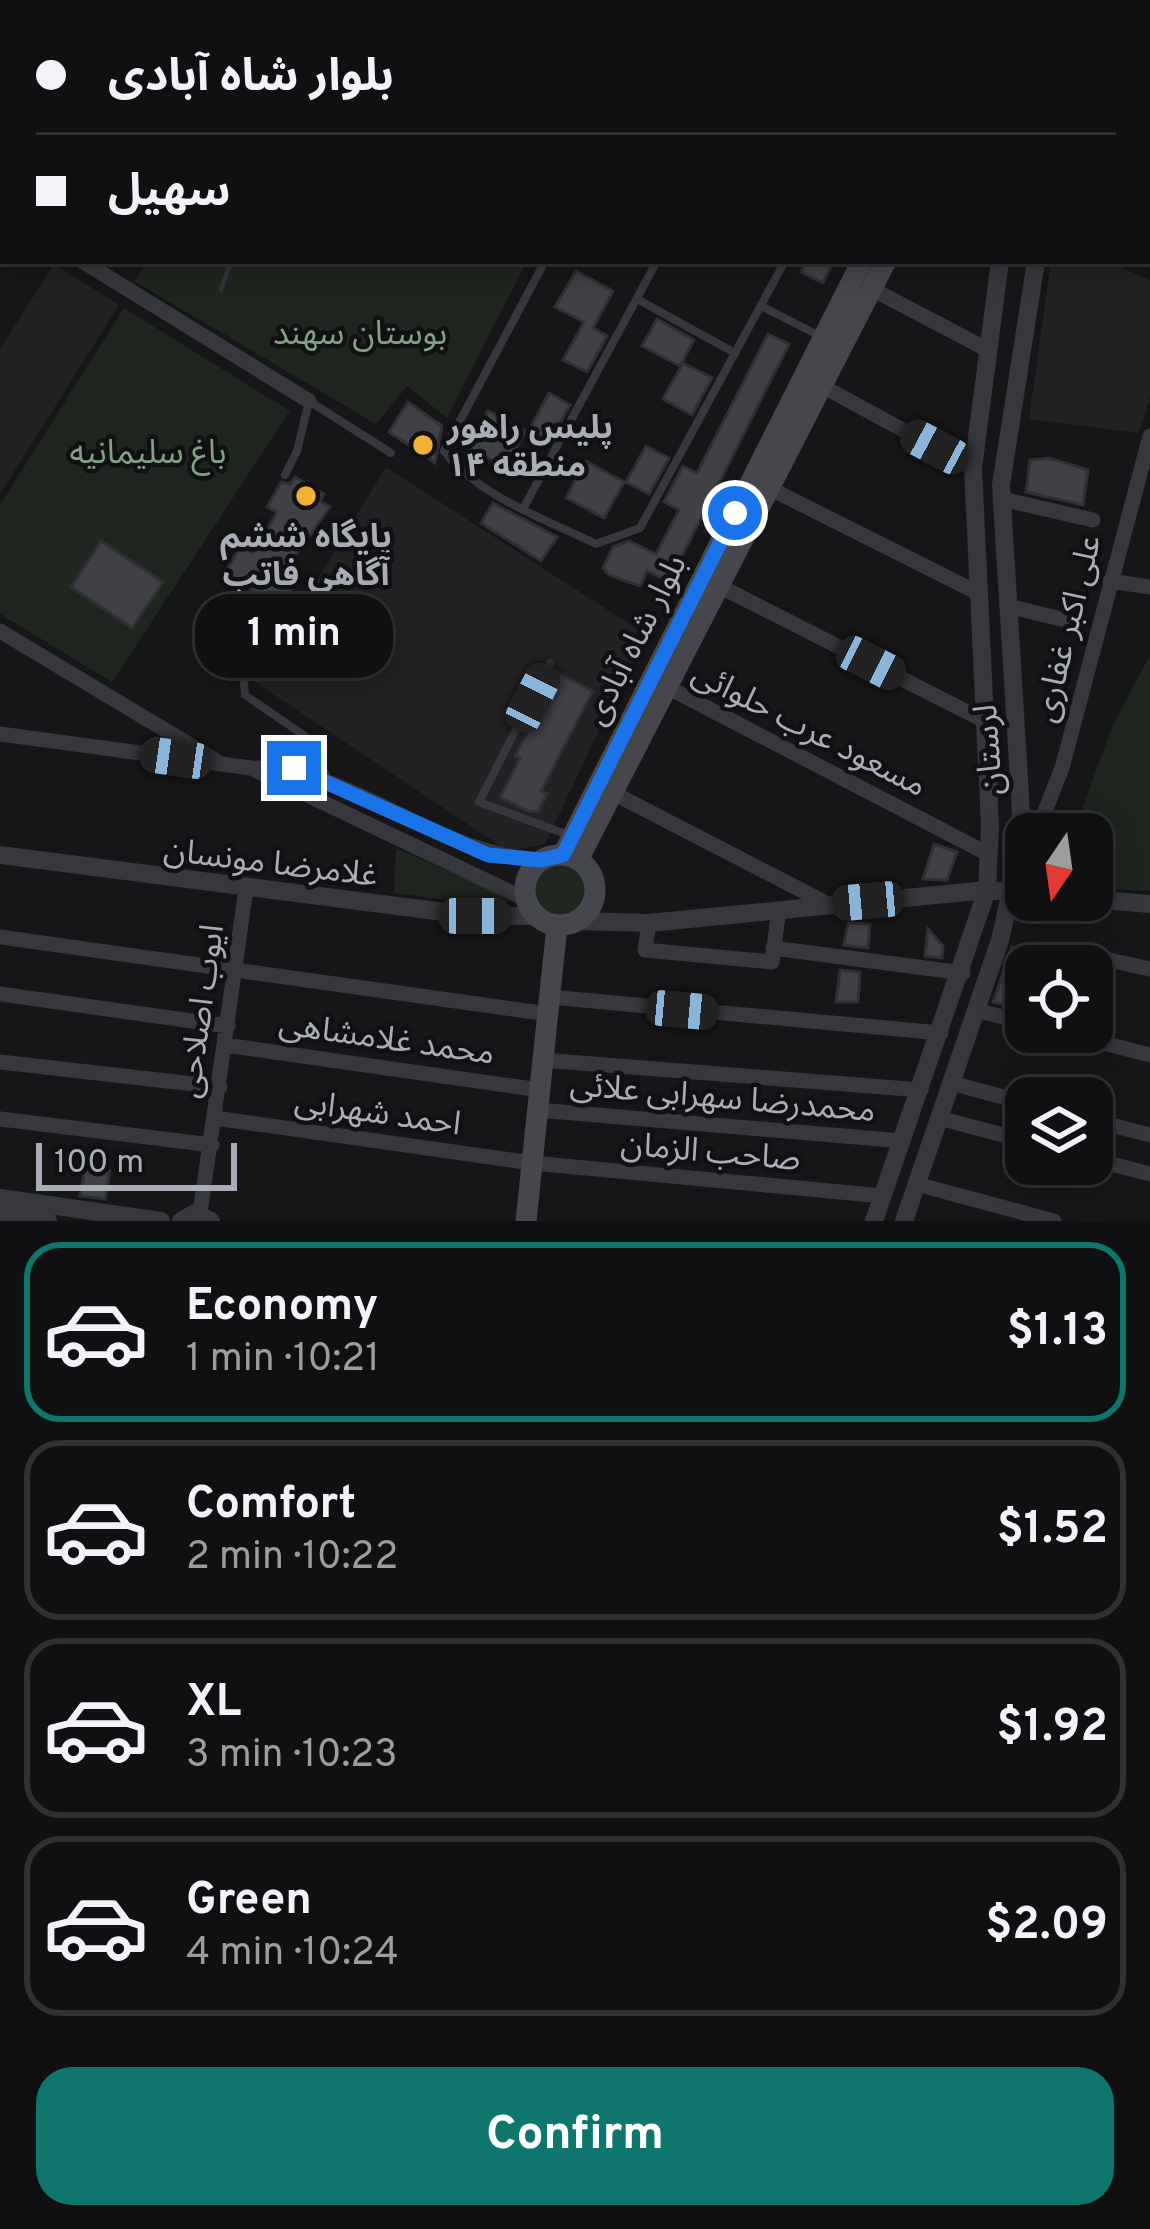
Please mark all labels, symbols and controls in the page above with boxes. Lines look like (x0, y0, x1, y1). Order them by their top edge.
text: بلوار شاه آبادی (108, 50, 394, 107)
text: سهیل (108, 165, 230, 222)
park label: بوستان سهند (273, 315, 447, 357)
place label: پلیس راهور منطقه ۱۴ (445, 409, 613, 489)
car (895, 414, 975, 480)
marker: پلیس راهور منطقه ۱۴ (410, 432, 436, 458)
park label: باغ سلیمانیه (70, 434, 226, 476)
marker: پایگاه ششم آگاهی فاتب (293, 483, 319, 509)
route start (708, 486, 762, 540)
place label: پایگاه ششم آگاهی فاتب (220, 518, 392, 598)
street label: علی اکبر غفاری (1026, 531, 1113, 727)
street label: بلوار شاه آبادی (577, 549, 698, 733)
callout: 1 min (195, 594, 393, 678)
text: 1 min (247, 611, 341, 660)
car (831, 631, 911, 695)
street label: مسعود عرب حلوائی (684, 654, 933, 809)
car (501, 658, 565, 738)
street label: لرستان (967, 703, 1015, 797)
car (138, 735, 214, 781)
route end (267, 741, 321, 795)
north arrow (1005, 813, 1113, 921)
map controls (1005, 813, 1113, 1185)
street label: غلامرضا مونسان (161, 831, 380, 899)
car (831, 880, 905, 922)
car (439, 898, 511, 934)
street label: ایوب اصلاحی (170, 922, 236, 1101)
button: locate (1005, 945, 1113, 1053)
car (645, 989, 719, 1031)
street label: محمد غلامشاهی (276, 1005, 497, 1077)
street label: محمدرضا سهرابی علائی (568, 1066, 877, 1134)
button: layers (1005, 1077, 1113, 1185)
street label: احمد شهرابی (292, 1083, 463, 1147)
street label: صاحب الزمان (619, 1125, 802, 1183)
scale bar (36, 1137, 237, 1190)
text: 100 m (54, 1143, 144, 1185)
icon: car (42, 1278, 150, 1386)
text: Economy (186, 1279, 378, 1336)
text: $1.13 (1007, 1304, 1108, 1361)
text: 1 min · 10:21 (186, 1336, 380, 1385)
icon: car (42, 1476, 150, 1584)
text: Comfort (186, 1477, 356, 1534)
text: $1.52 (997, 1502, 1108, 1559)
text: 2 min · 10:22 (186, 1534, 398, 1583)
icon: car (42, 1674, 150, 1782)
text: XL (186, 1675, 241, 1732)
text: $1.92 (997, 1700, 1108, 1757)
text: 3 min · 10:23 (186, 1732, 398, 1781)
icon: car (42, 1872, 150, 1980)
text: Green (186, 1873, 312, 1930)
text: $2.09 (985, 1898, 1108, 1955)
text: 4 min · 10:24 (186, 1930, 399, 1979)
button: Confirm (36, 2067, 1114, 2205)

